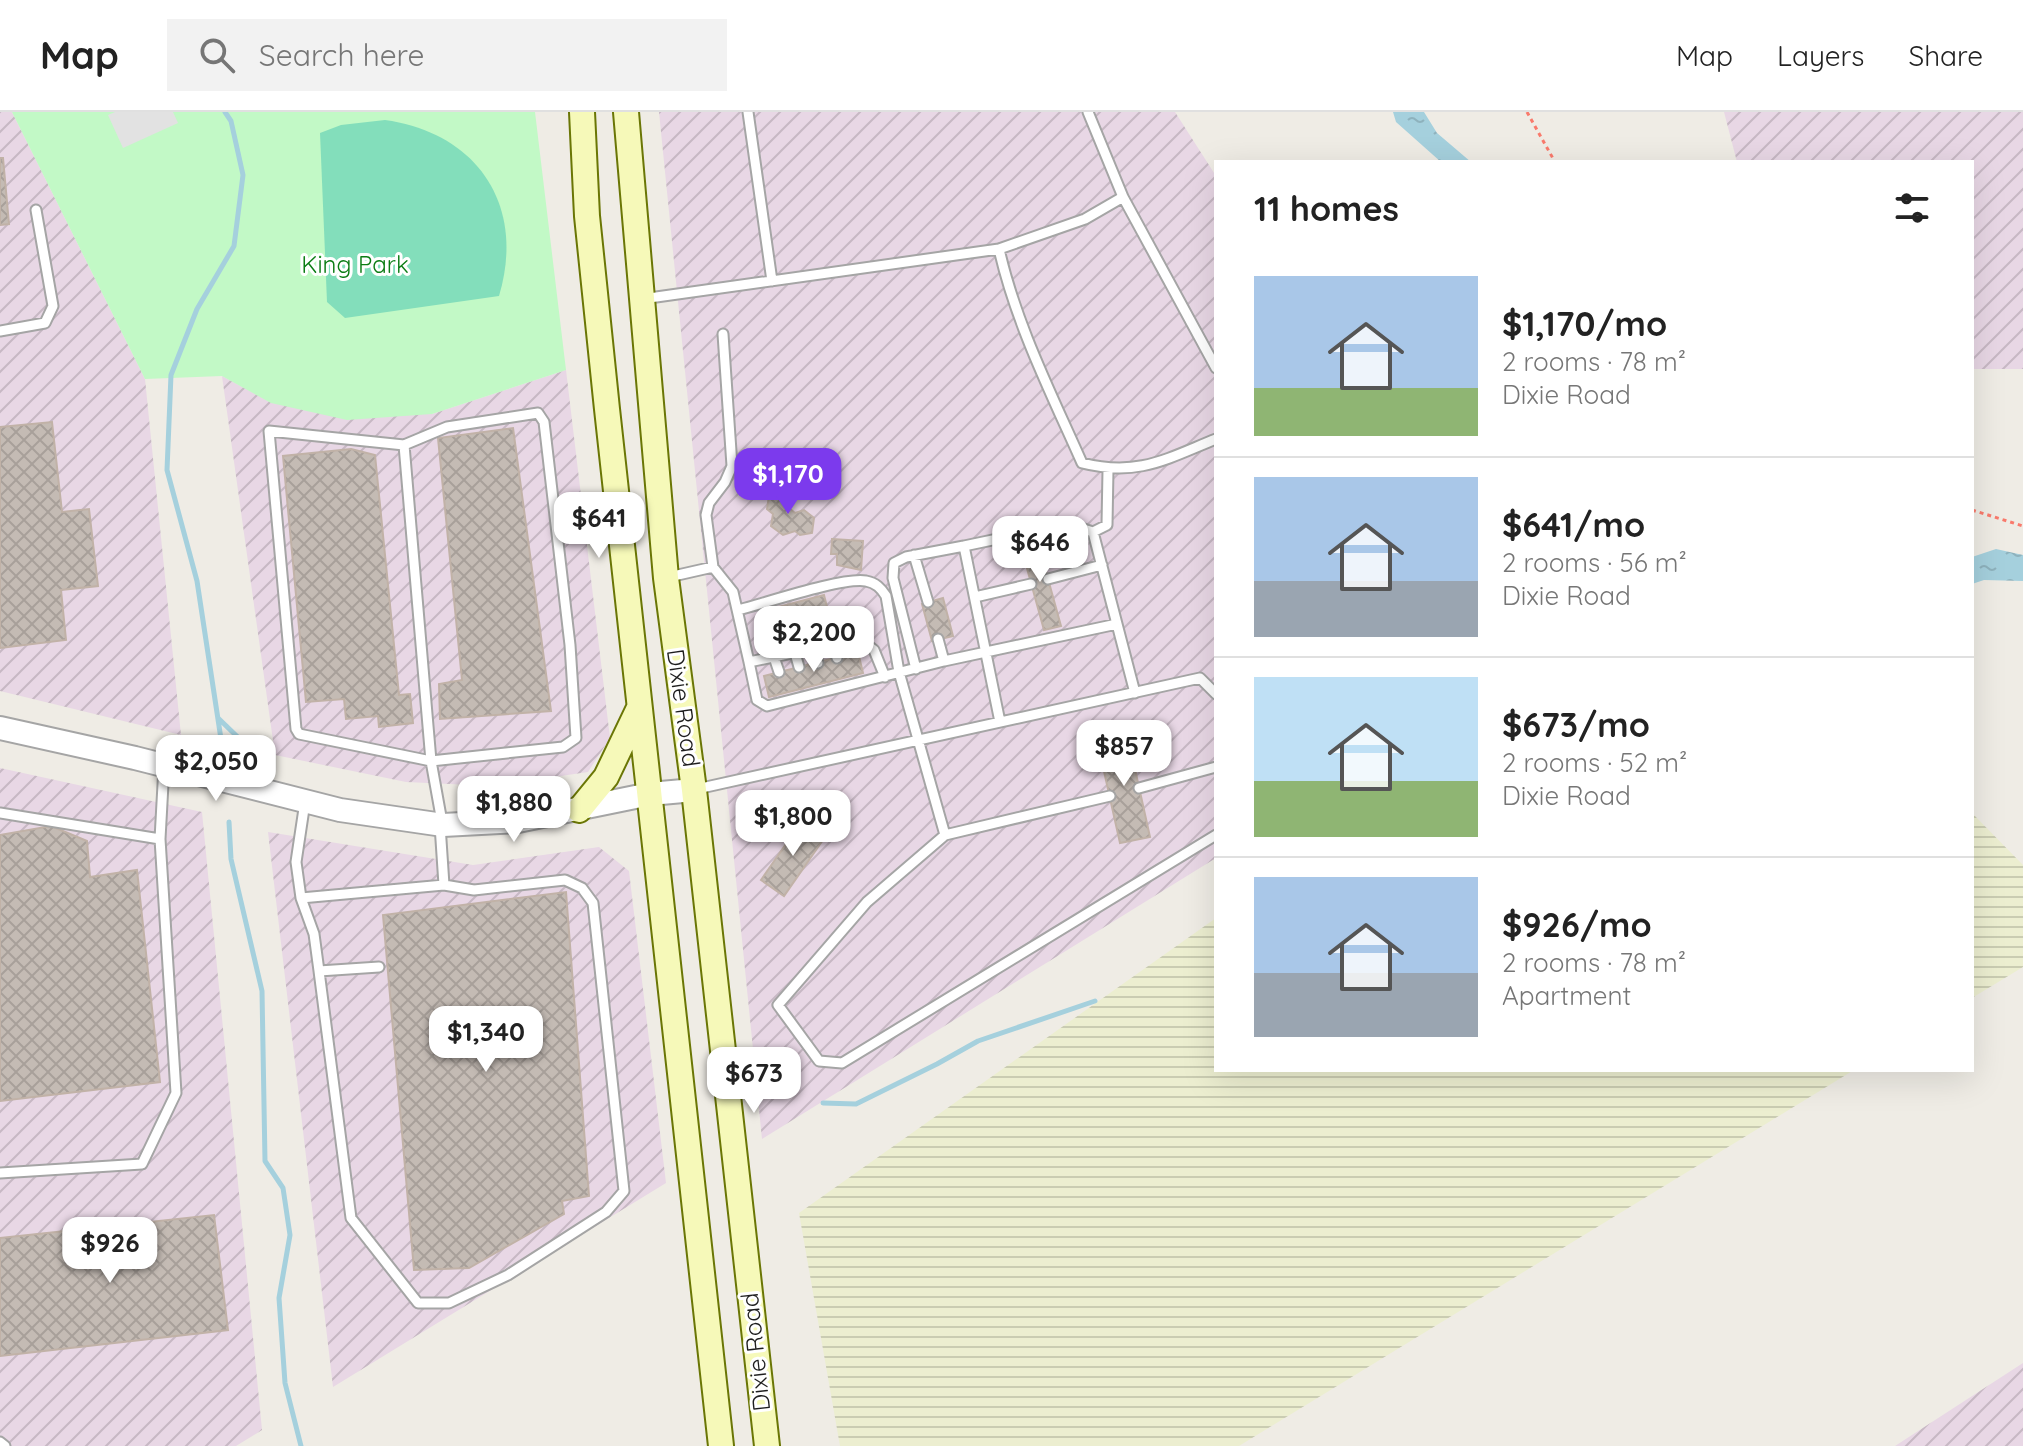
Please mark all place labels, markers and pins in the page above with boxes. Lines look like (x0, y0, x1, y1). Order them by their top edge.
pin: $1,170 (723, 448, 853, 516)
pin: $641 (552, 492, 646, 560)
pin: $646 (993, 516, 1087, 584)
pin: $2,200 (749, 606, 879, 674)
pin: $857 (1077, 720, 1171, 788)
pin: $2,050 (151, 735, 281, 803)
pin: $1,880 (449, 776, 579, 844)
pin: $1,800 (728, 790, 858, 858)
pin: $1,340 (421, 1006, 551, 1074)
pin: $673 (707, 1047, 801, 1115)
pin: $926 (63, 1217, 157, 1285)

